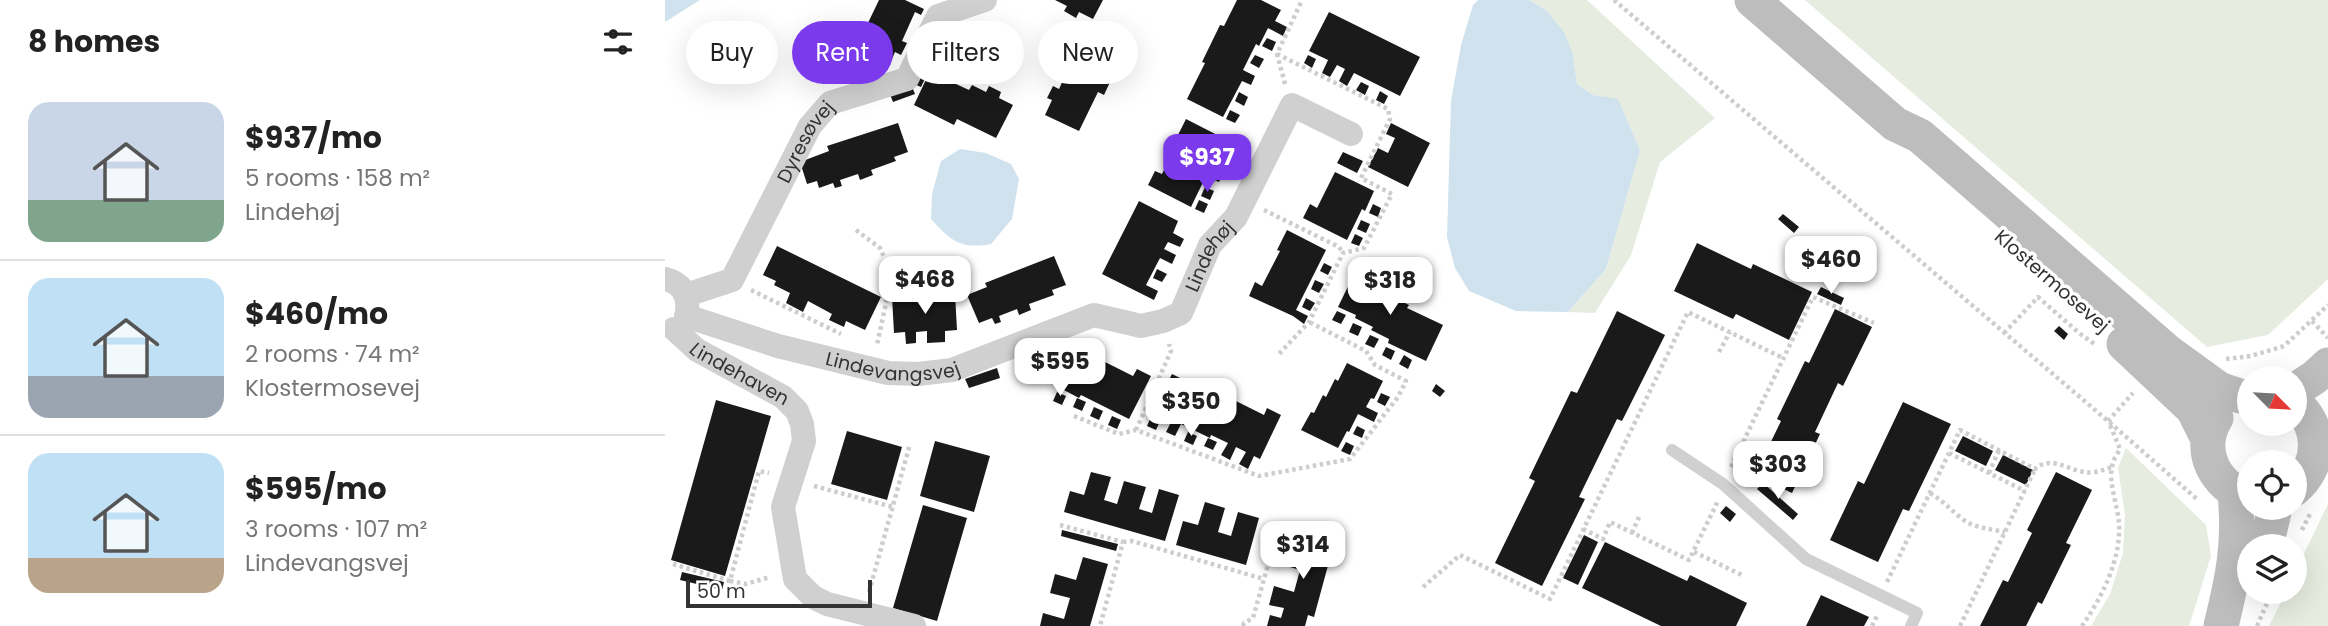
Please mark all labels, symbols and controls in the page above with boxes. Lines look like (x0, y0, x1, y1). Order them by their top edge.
text: 8 homes (28, 20, 160, 63)
chip: Buy (686, 21, 778, 84)
chip: Rent (792, 21, 893, 84)
chip: Filters (907, 21, 1024, 84)
chip: New (1038, 21, 1138, 84)
icon: filters (599, 23, 637, 61)
street label: Dyresøvej (770, 94, 840, 188)
text: $937/mo (245, 116, 382, 159)
icon: home (84, 130, 168, 214)
pin: $937 (1166, 134, 1248, 194)
text: $937 (1179, 141, 1235, 173)
text: 5 rooms · 158 m² (245, 162, 430, 194)
text: Lindehøj (245, 196, 340, 228)
street label: Lindehøj (1178, 214, 1240, 296)
street label: Klostermosevej (1989, 223, 2115, 339)
pin: $460 (1790, 236, 1872, 296)
text: $460 (1801, 243, 1861, 275)
pin: $468 (884, 256, 966, 316)
pin: $318 (1349, 258, 1431, 317)
text: $468 (895, 263, 955, 295)
text: $318 (1364, 264, 1416, 296)
text: $460/mo (245, 292, 388, 335)
icon: home (84, 306, 168, 390)
street label: Lindehaven (684, 336, 794, 412)
text: 2 rooms · 74 m² (245, 338, 420, 370)
pin: $595 (1019, 338, 1101, 398)
street label: Lindevangsvej (823, 345, 964, 388)
text: $595 (1030, 345, 1090, 377)
north arrow (2237, 366, 2307, 436)
map controls (2237, 366, 2307, 604)
text: Klostermosevej (245, 372, 420, 404)
pin: $350 (1150, 378, 1232, 438)
text: $350 (1162, 385, 1221, 417)
pin: $303 (1737, 442, 1819, 501)
text: $303 (1749, 448, 1807, 480)
button: locate (2237, 450, 2307, 520)
text: $595/mo (245, 467, 387, 510)
icon: home (84, 481, 168, 565)
text: 3 rooms · 107 m² (245, 513, 427, 545)
pin: $314 (1262, 522, 1344, 581)
text: $314 (1276, 528, 1330, 560)
button: layers (2237, 534, 2307, 604)
text: Lindevangsvej (245, 547, 409, 579)
scale bar (686, 577, 871, 609)
text: 50 m (697, 578, 746, 605)

